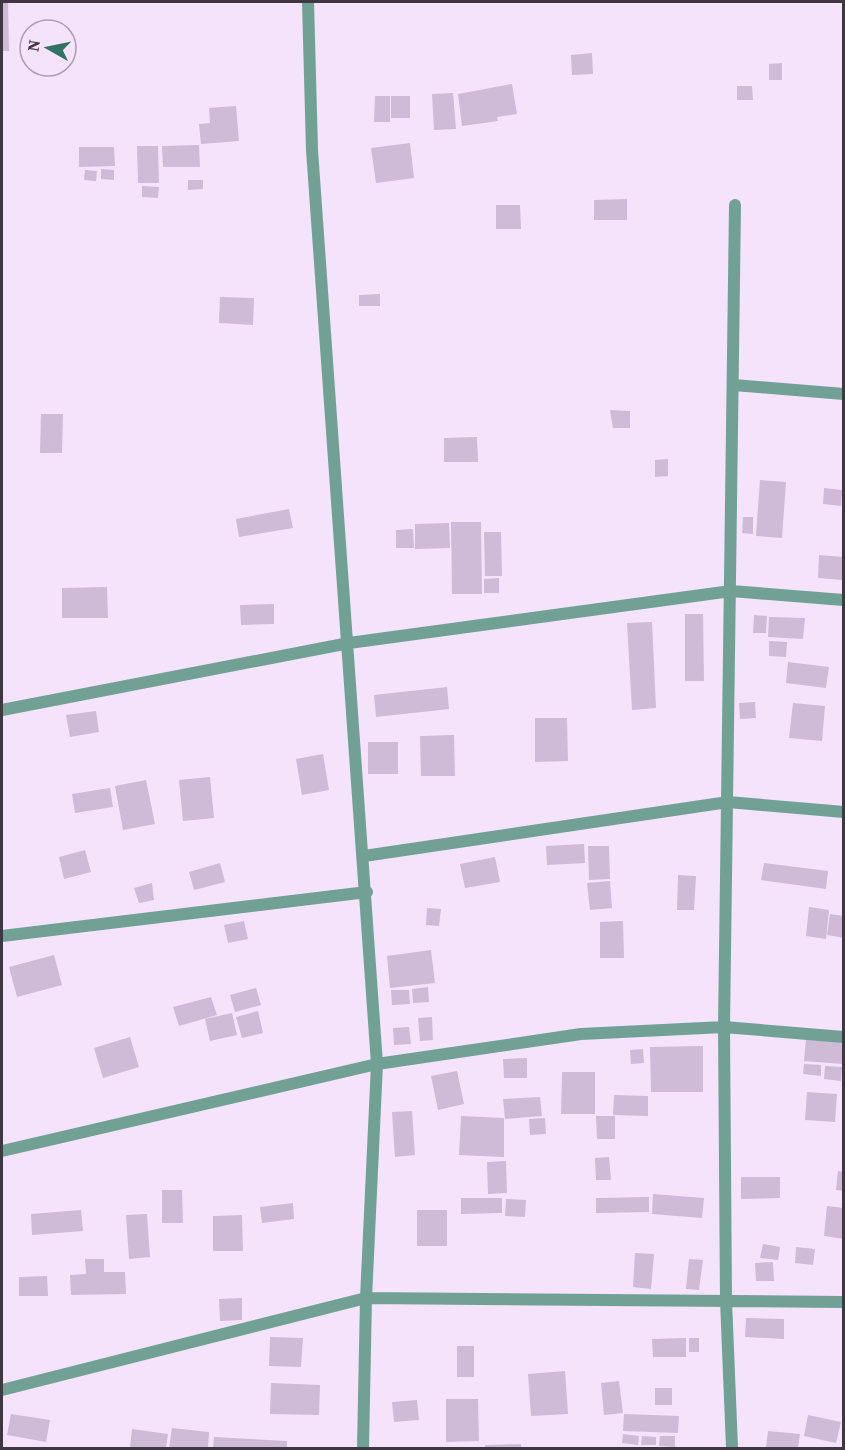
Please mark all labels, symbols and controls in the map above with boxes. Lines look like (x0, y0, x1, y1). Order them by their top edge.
north arrow (18, 18, 78, 78)
text: N (21, 38, 45, 53)

